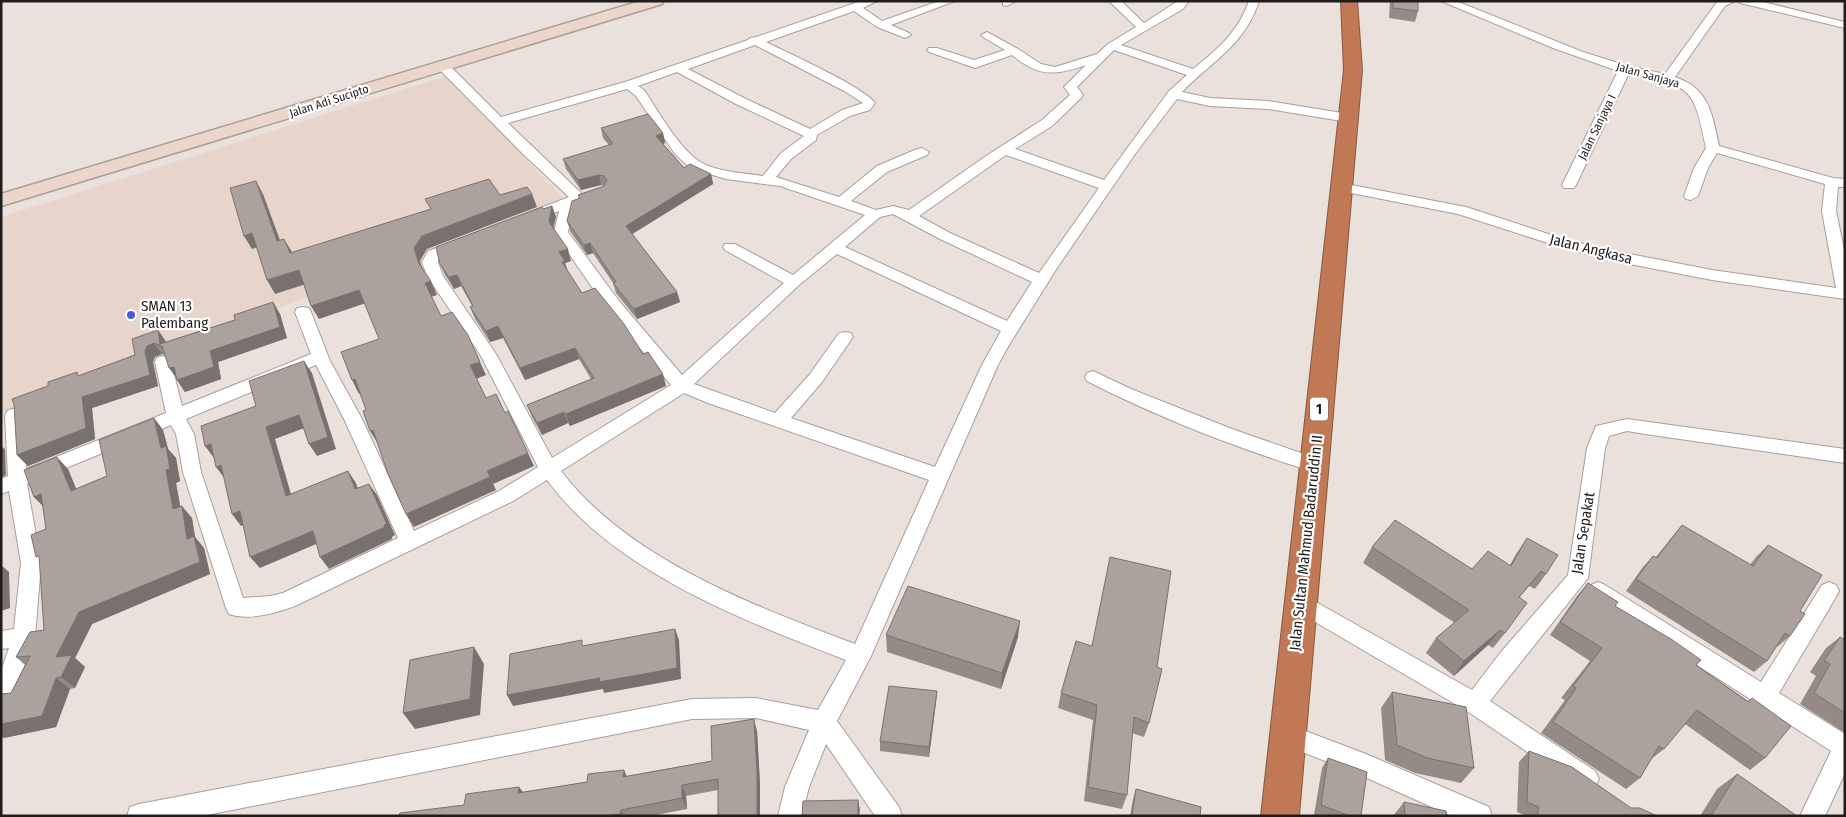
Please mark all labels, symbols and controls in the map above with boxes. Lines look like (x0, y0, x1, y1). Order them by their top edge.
street label: Jalan Sanjaya (1615, 59, 1681, 91)
street label: Jalan Adi Sucipto (288, 82, 370, 120)
street label: Jalan Sanjaya I (1575, 92, 1619, 162)
street label: Jalan Angkasa (1548, 230, 1634, 268)
place label: SMAN 13 Palembang (141, 297, 208, 332)
marker: SMAN 13 Palembang (125, 309, 137, 321)
road number: 1 (1310, 398, 1328, 420)
street label: Jalan Sultan Mahmud Badaruddin II (1286, 434, 1326, 652)
street label: Jalan Sepakat (1568, 490, 1598, 575)

